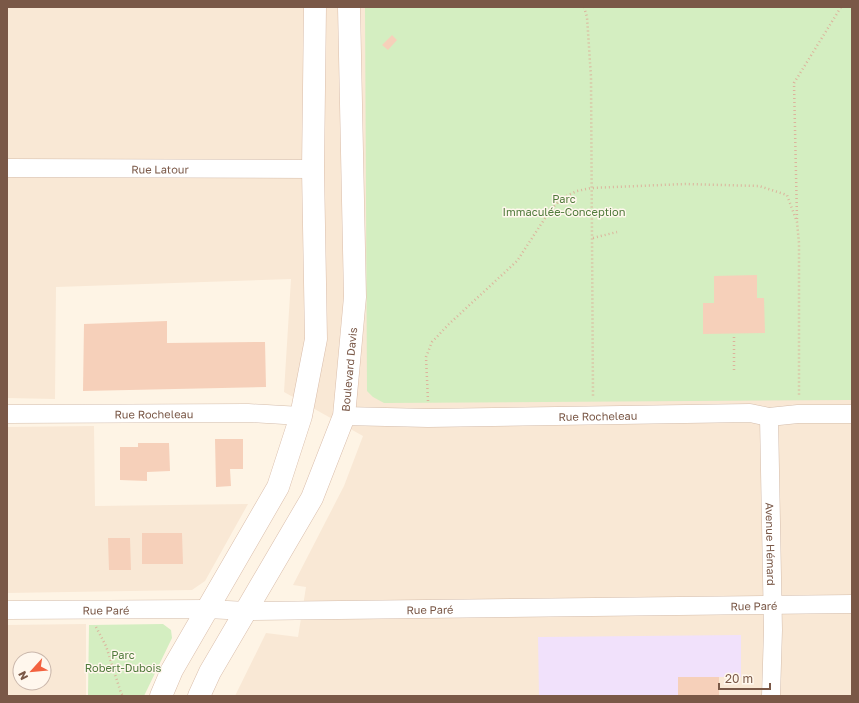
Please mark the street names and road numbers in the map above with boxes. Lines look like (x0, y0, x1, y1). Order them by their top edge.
street label: Rue Latour (131, 162, 189, 175)
street label: Boulevard Davis (338, 326, 359, 412)
street label: Rue Rocheleau (115, 407, 193, 420)
street label: Rue Rocheleau (558, 408, 637, 422)
street label: Avenue Hémard (764, 502, 779, 586)
street label: Rue Paré (730, 598, 777, 612)
street label: Rue Paré (406, 602, 453, 616)
street label: Rue Paré (82, 603, 130, 616)

